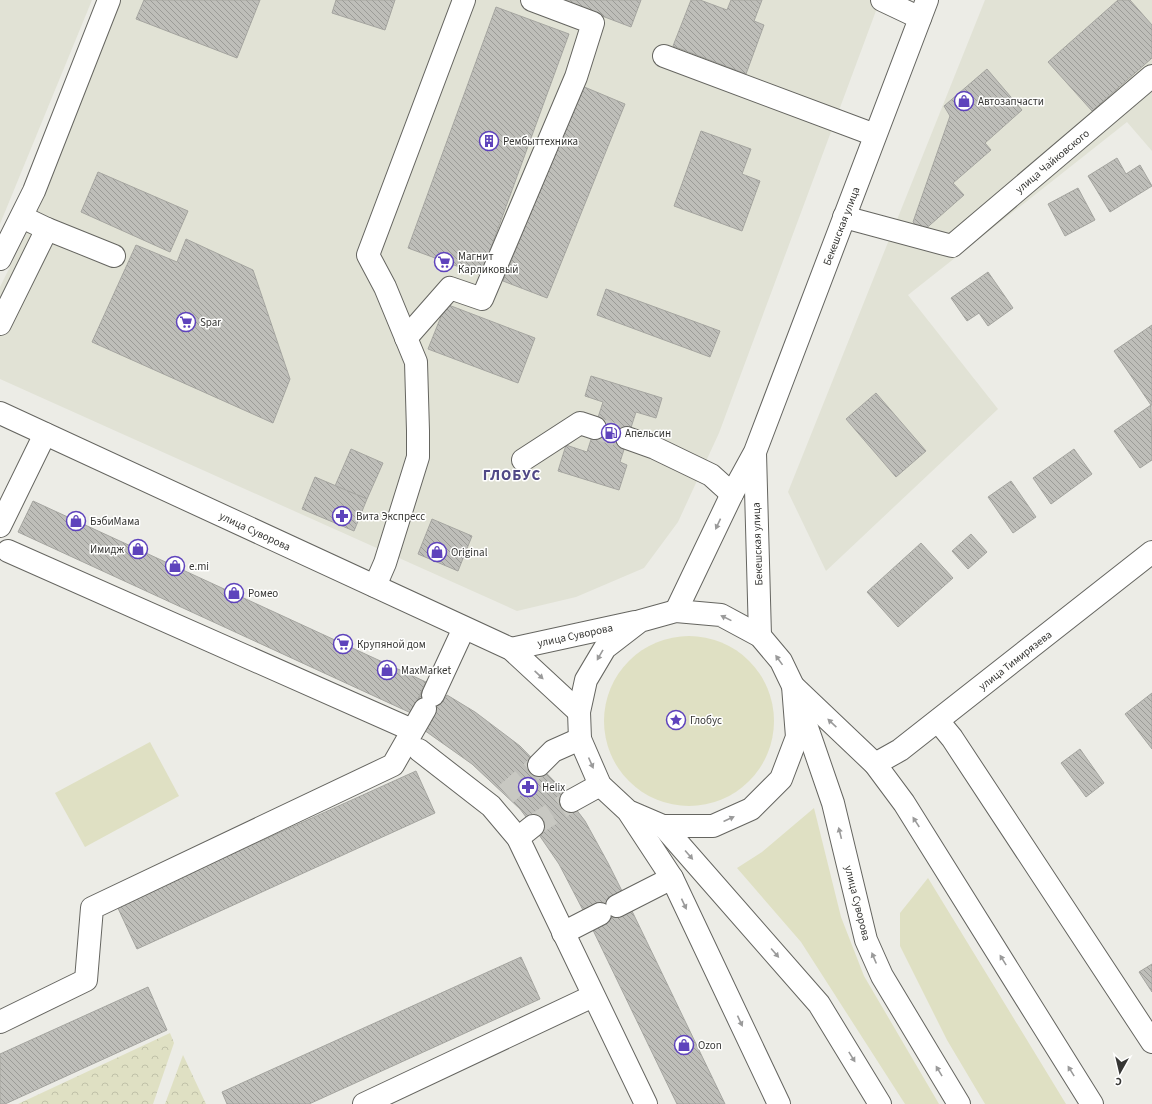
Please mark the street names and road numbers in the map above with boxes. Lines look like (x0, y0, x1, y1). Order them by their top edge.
street label: улица Чайковского (1012, 126, 1093, 197)
street label: Бекешская улица (820, 185, 863, 268)
street label: Бекешская улица (749, 502, 766, 586)
street label: улица Суворова (217, 508, 293, 555)
street label: улица Суворова (536, 620, 614, 651)
street label: улица Тимирязева (976, 627, 1055, 694)
street label: улица Суворова (841, 864, 874, 942)

